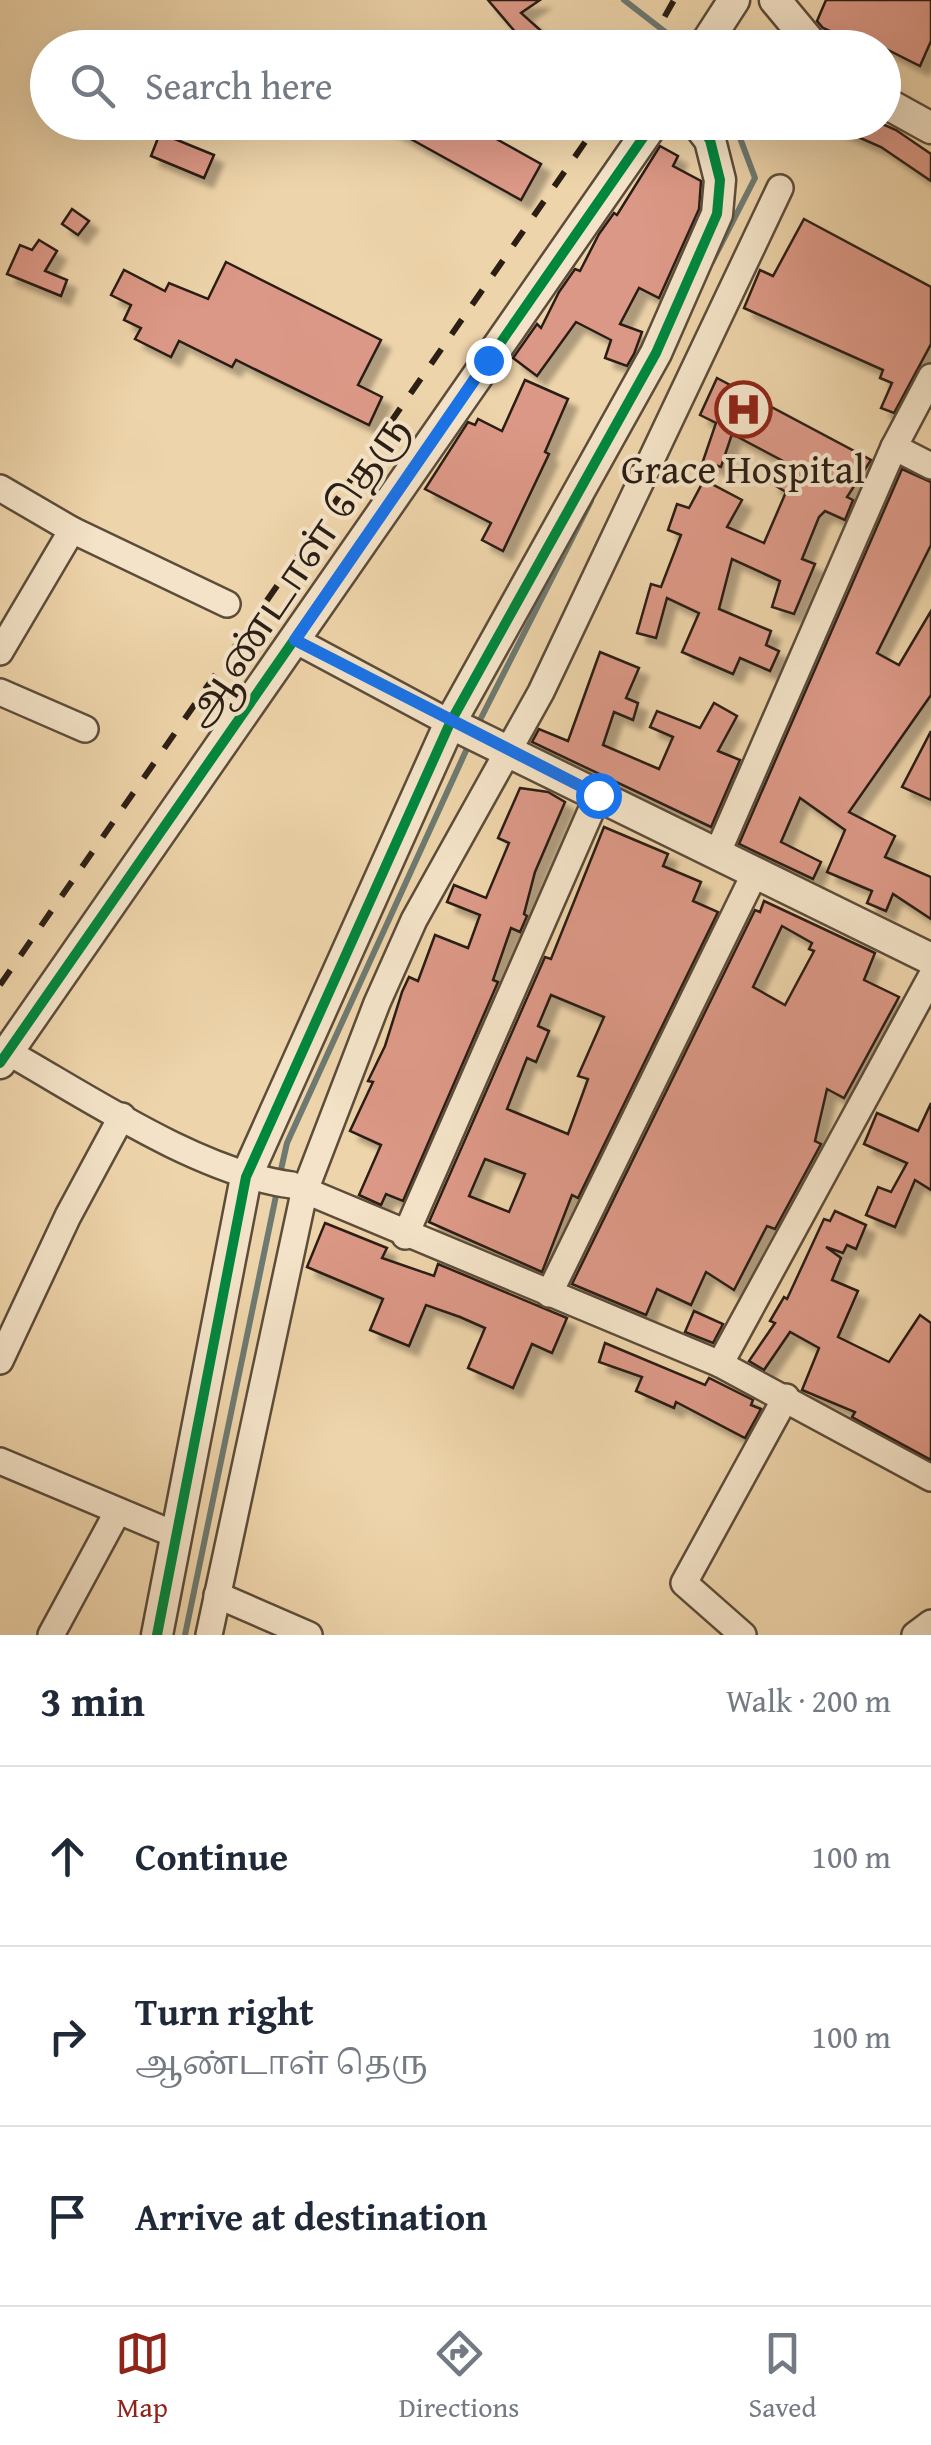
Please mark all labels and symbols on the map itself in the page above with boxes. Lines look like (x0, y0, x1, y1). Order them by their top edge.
route end (466, 338, 512, 384)
hospital icon: Grace Hospital (713, 379, 773, 439)
street label: ஆண்டாள் தெரு (168, 403, 425, 742)
place label: Grace Hospital (621, 439, 865, 498)
route start (576, 773, 622, 819)

